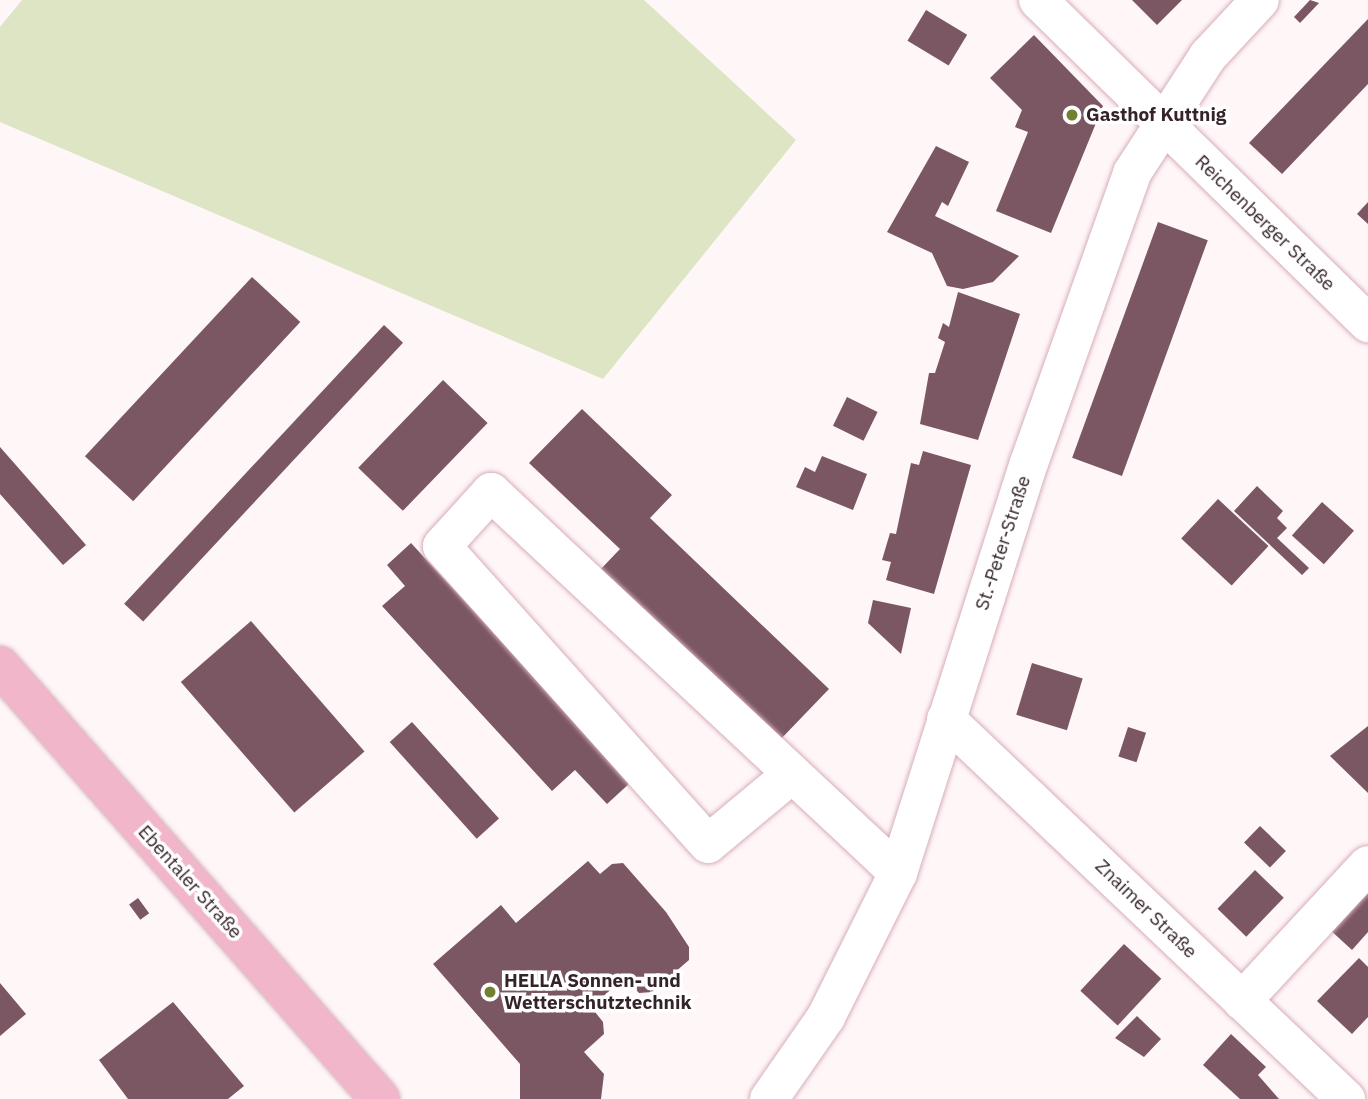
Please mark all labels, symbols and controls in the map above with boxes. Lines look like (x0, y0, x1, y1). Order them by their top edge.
place label: Gasthof Kuttnig (1086, 104, 1226, 126)
marker: Gasthof Kuttnig (1064, 107, 1080, 123)
street label: Reichenberger Straße (1190, 150, 1340, 296)
street label: St.-Peter-Straße (970, 473, 1036, 613)
street label: Ebentaler Straße (133, 821, 247, 943)
street label: Znaimer Straße (1090, 855, 1202, 963)
place label: HELLA Sonnen- und Wetterschutztechnik (504, 970, 691, 1014)
marker: HELLA Sonnen- und Wetterschutztechnik (482, 984, 498, 1000)

